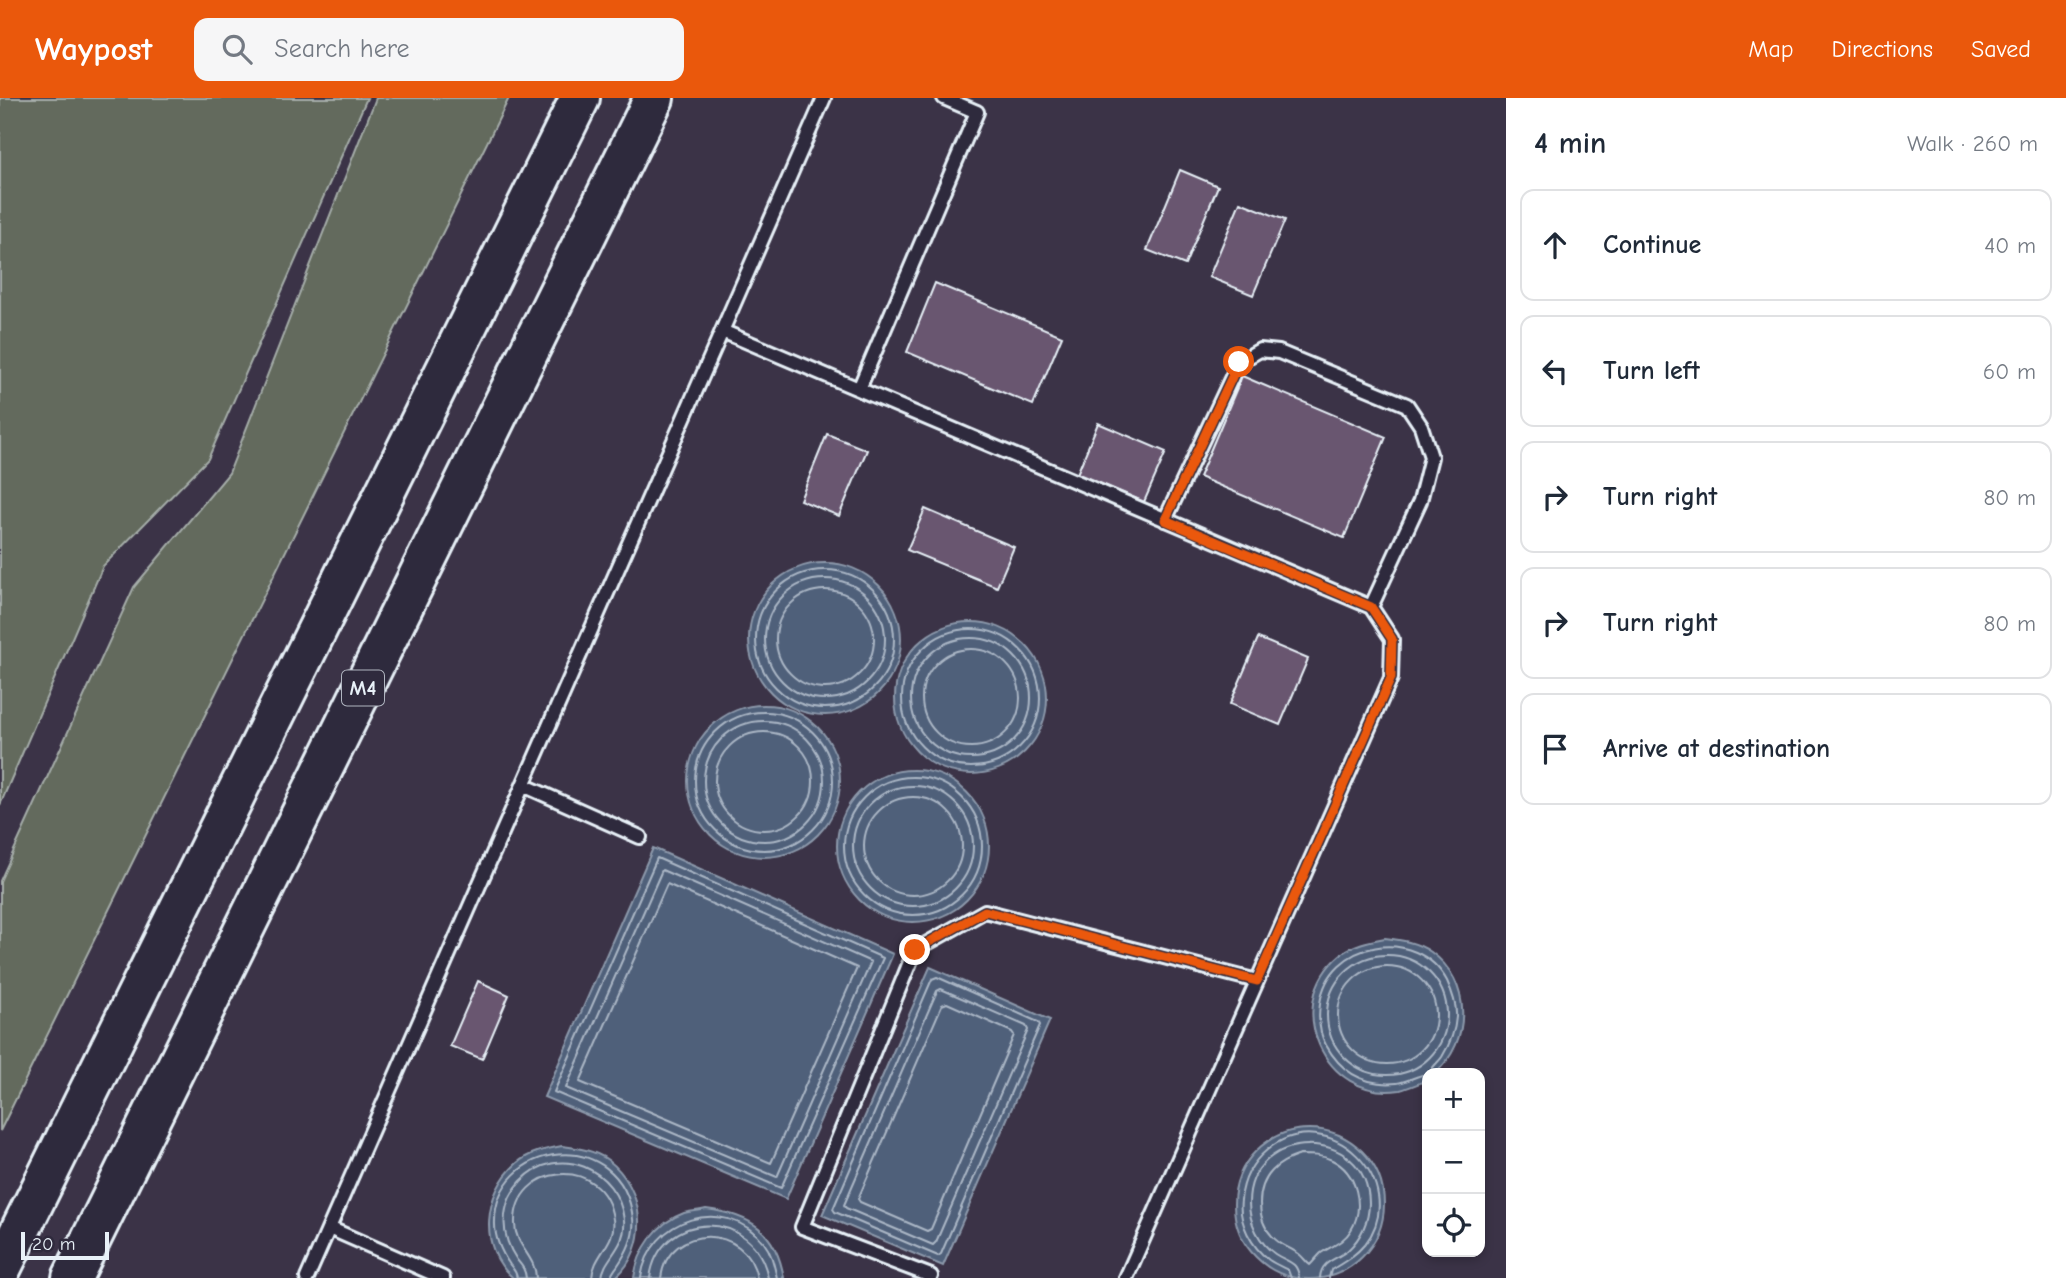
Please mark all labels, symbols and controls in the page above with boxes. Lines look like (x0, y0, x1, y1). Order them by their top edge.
search box (194, 18, 684, 81)
text: Waypost (35, 30, 152, 68)
icon: search (218, 30, 256, 68)
text: Search here (274, 34, 410, 64)
text: Map (1748, 35, 1794, 63)
text: Directions (1832, 35, 1933, 63)
text: Saved (1971, 35, 2031, 63)
text: 4 min (1534, 126, 1606, 161)
text: Walk · 260 m (1907, 130, 2038, 157)
icon: ahead (1536, 226, 1574, 264)
text: Continue (1603, 230, 1701, 260)
text: 40 m (1984, 232, 2036, 259)
route start (1223, 346, 1254, 377)
icon: left (1536, 352, 1574, 390)
text: Turn left (1603, 356, 1700, 386)
text: 60 m (1983, 358, 2036, 385)
icon: right (1536, 478, 1574, 516)
text: Turn right (1603, 482, 1717, 512)
text: 80 m (1983, 484, 2036, 511)
icon: right (1536, 604, 1574, 642)
text: Turn right (1603, 608, 1717, 638)
text: 80 m (1983, 610, 2036, 637)
road number: M4 (342, 670, 384, 706)
icon: arrive (1536, 730, 1574, 768)
text: Arrive at destination (1603, 734, 1830, 764)
route end (899, 934, 930, 965)
map controls (1422, 1068, 1485, 1257)
button: + (1422, 1068, 1485, 1131)
button: − (1422, 1131, 1485, 1194)
button: locate (1422, 1194, 1485, 1257)
scale bar (21, 1229, 108, 1261)
text: 20 m (32, 1233, 76, 1255)

